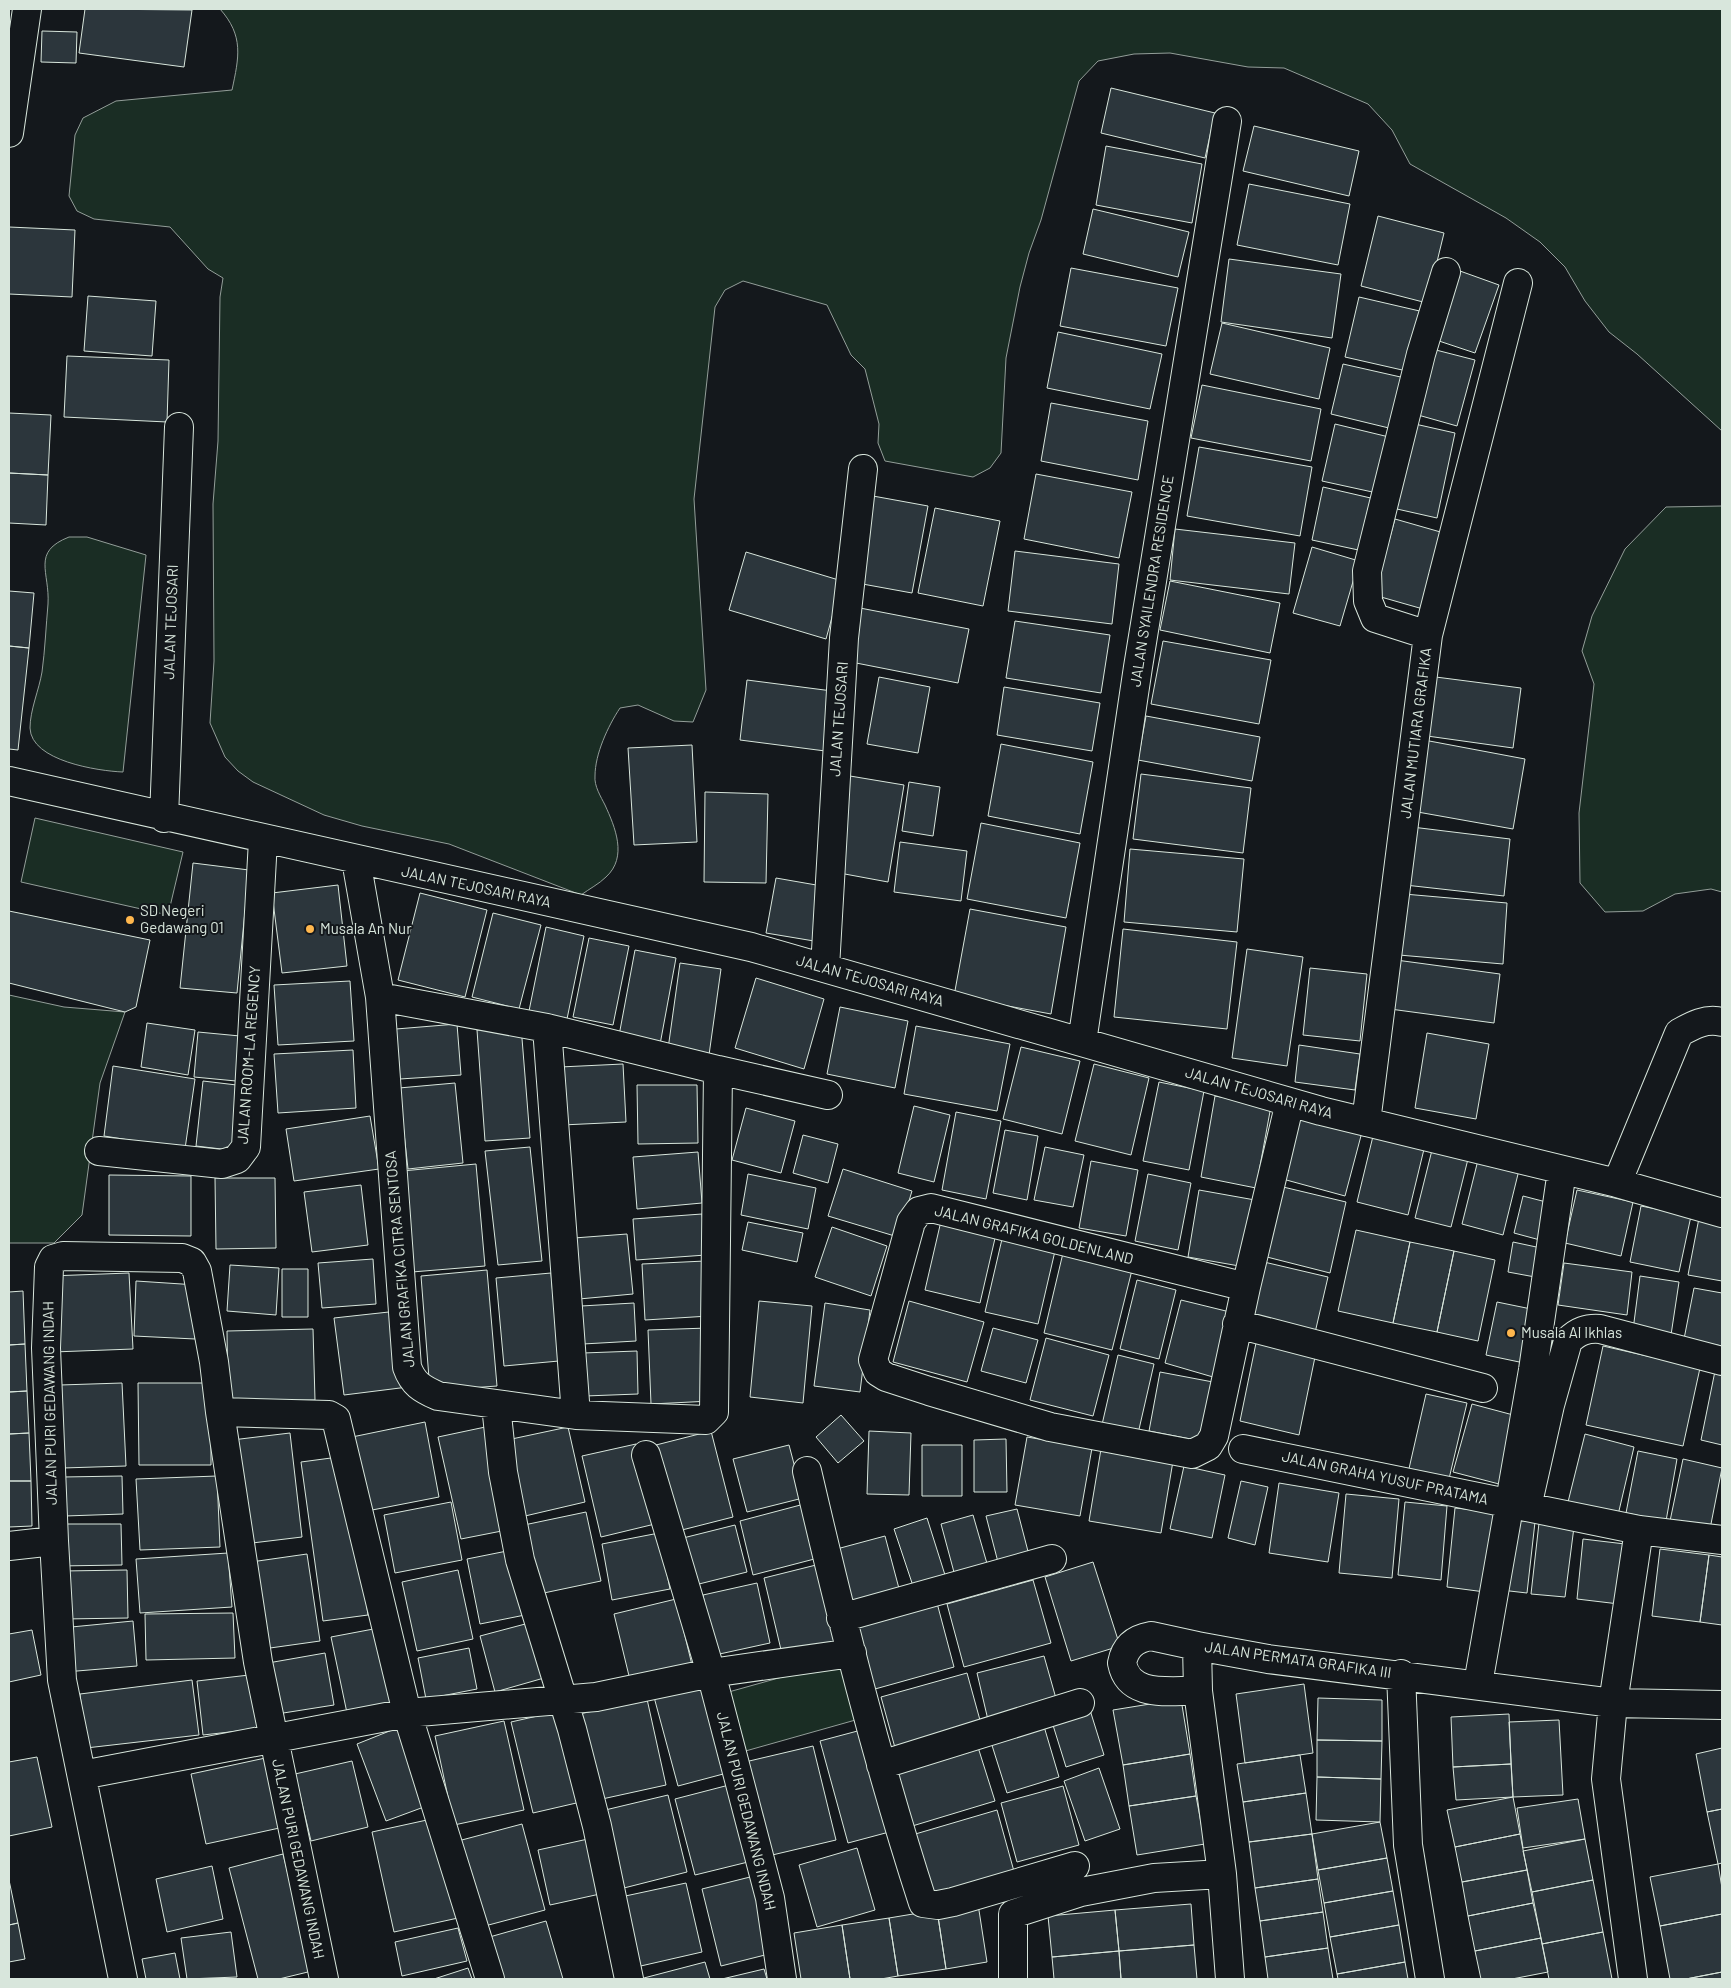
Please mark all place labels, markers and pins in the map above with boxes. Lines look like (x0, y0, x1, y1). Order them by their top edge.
place label: SD Negeri Gedawang 01 (140, 901, 224, 936)
marker: SD Negeri Gedawang 01 (124, 914, 136, 926)
place label: Musala An Nur (320, 919, 412, 937)
marker: Musala An Nur (304, 923, 316, 935)
place label: Musala Al Ikhlas (1521, 1323, 1622, 1341)
marker: Musala Al Ikhlas (1505, 1327, 1517, 1339)

